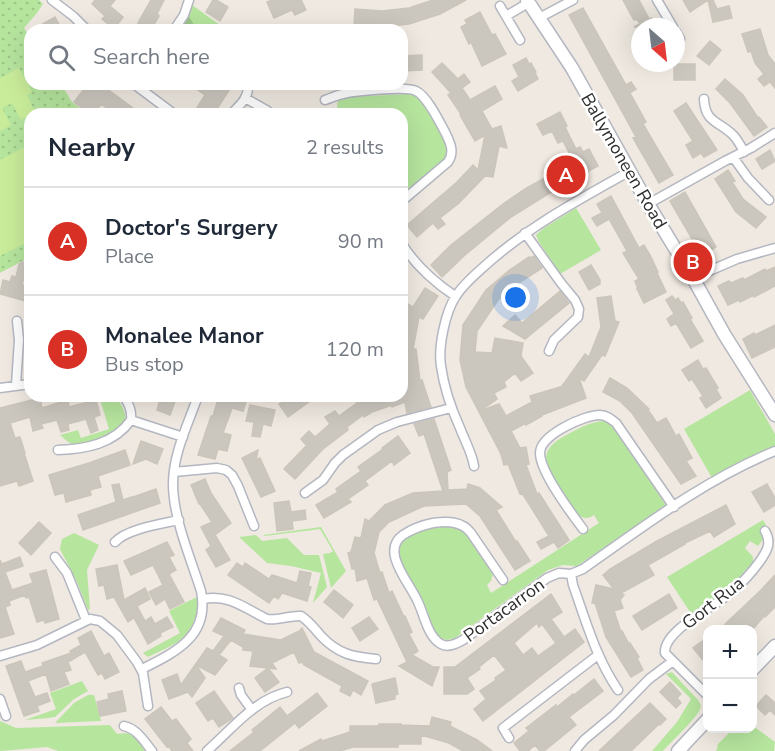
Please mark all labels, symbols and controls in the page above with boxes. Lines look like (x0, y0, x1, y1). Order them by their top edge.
north arrow (631, 18, 685, 72)
search box (24, 24, 408, 90)
icon: search (45, 41, 78, 74)
text: Search here (93, 42, 210, 72)
street label: Ballymoneen Road (575, 89, 673, 233)
text: Nearby (48, 130, 135, 165)
text: 2 results (306, 134, 384, 161)
pin: A (546, 152, 586, 198)
text: Doctor's Surgery (105, 213, 278, 243)
text: A (60, 228, 75, 255)
text: 90 m (338, 228, 384, 255)
pin: B (674, 240, 712, 284)
text: Place (105, 243, 154, 270)
your location (501, 283, 530, 312)
text: Monalee Manor (105, 321, 264, 351)
text: B (61, 336, 74, 363)
text: 120 m (326, 336, 384, 363)
text: Bus stop (105, 351, 184, 378)
street label: Gort Rua (677, 571, 749, 635)
street label: Portacarron (459, 572, 549, 648)
map controls (703, 625, 757, 733)
button: + (703, 625, 757, 679)
button: − (703, 679, 757, 733)

